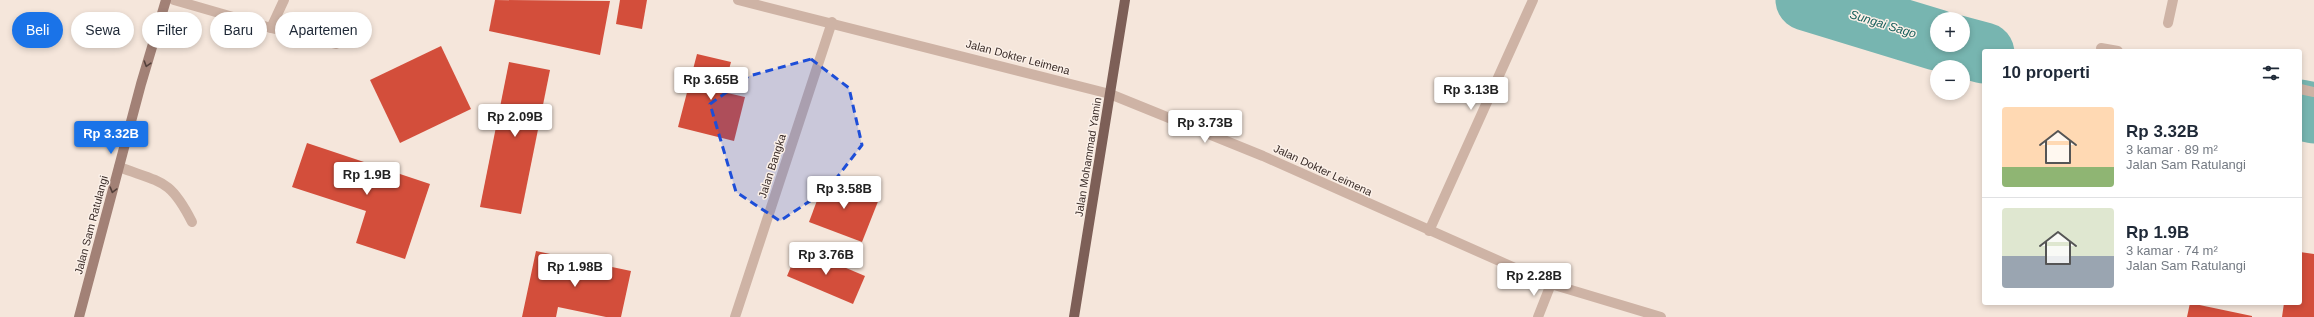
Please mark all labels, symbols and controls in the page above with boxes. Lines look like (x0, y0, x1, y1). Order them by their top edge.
water label: Sungai Sago (1848, 7, 1918, 41)
chip: Beli (12, 12, 63, 48)
chip: Sewa (71, 12, 134, 48)
chip: Filter (142, 12, 202, 48)
chip: Baru (210, 12, 267, 48)
chip: Apartemen (275, 12, 372, 48)
map controls (1930, 12, 1970, 100)
button: + (1930, 12, 1970, 52)
street label: Jalan Dokter Leimena (965, 37, 1072, 77)
button: − (1930, 60, 1970, 100)
one-way arrow (143, 61, 152, 68)
icon: filters (2260, 62, 2282, 84)
text: 10 properti (2002, 63, 2090, 82)
pin: Rp 3.65B (670, 67, 752, 101)
text: Rp 3.65B (683, 72, 739, 87)
pin: Rp 3.13B (1430, 77, 1512, 111)
text: Rp 3.13B (1443, 82, 1499, 97)
street label: Jalan Mohammad Yamin (1073, 96, 1103, 218)
pin: Rp 2.09B (474, 104, 556, 138)
text: Rp 2.09B (487, 109, 543, 124)
pin: Rp 3.73B (1164, 110, 1246, 144)
text: Rp 3.73B (1177, 115, 1233, 130)
pin: Rp 3.32B (70, 121, 152, 155)
text: Rp 3.32B (2126, 122, 2199, 141)
icon: home (2034, 123, 2082, 171)
text: Rp 3.32B (83, 126, 139, 141)
street label: Jalan Bangka (756, 132, 788, 200)
street label: Jalan Dokter Leimena (1272, 142, 1375, 198)
text: 3 kamar · 89 m² (2126, 142, 2218, 157)
text: Jalan Sam Ratulangi (2126, 157, 2246, 172)
pin: Rp 1.9B (330, 162, 404, 196)
text: Rp 1.9B (343, 167, 391, 182)
street label: Jalan Sam Ratulangi (72, 174, 110, 276)
pin: Rp 3.58B (803, 176, 885, 210)
text: Rp 3.58B (816, 181, 872, 196)
one-way arrow (109, 186, 118, 193)
text: Rp 1.9B (2126, 223, 2189, 242)
icon: home (2034, 224, 2082, 272)
pin: Rp 3.76B (785, 242, 867, 276)
text: 3 kamar · 74 m² (2126, 243, 2218, 258)
text: Rp 3.76B (798, 247, 854, 262)
pin: Rp 1.98B (534, 254, 616, 288)
text: Jalan Sam Ratulangi (2126, 258, 2246, 273)
text: Rp 1.98B (547, 259, 603, 274)
pin: Rp 2.28B (1493, 263, 1575, 297)
text: Rp 2.28B (1506, 268, 1562, 283)

